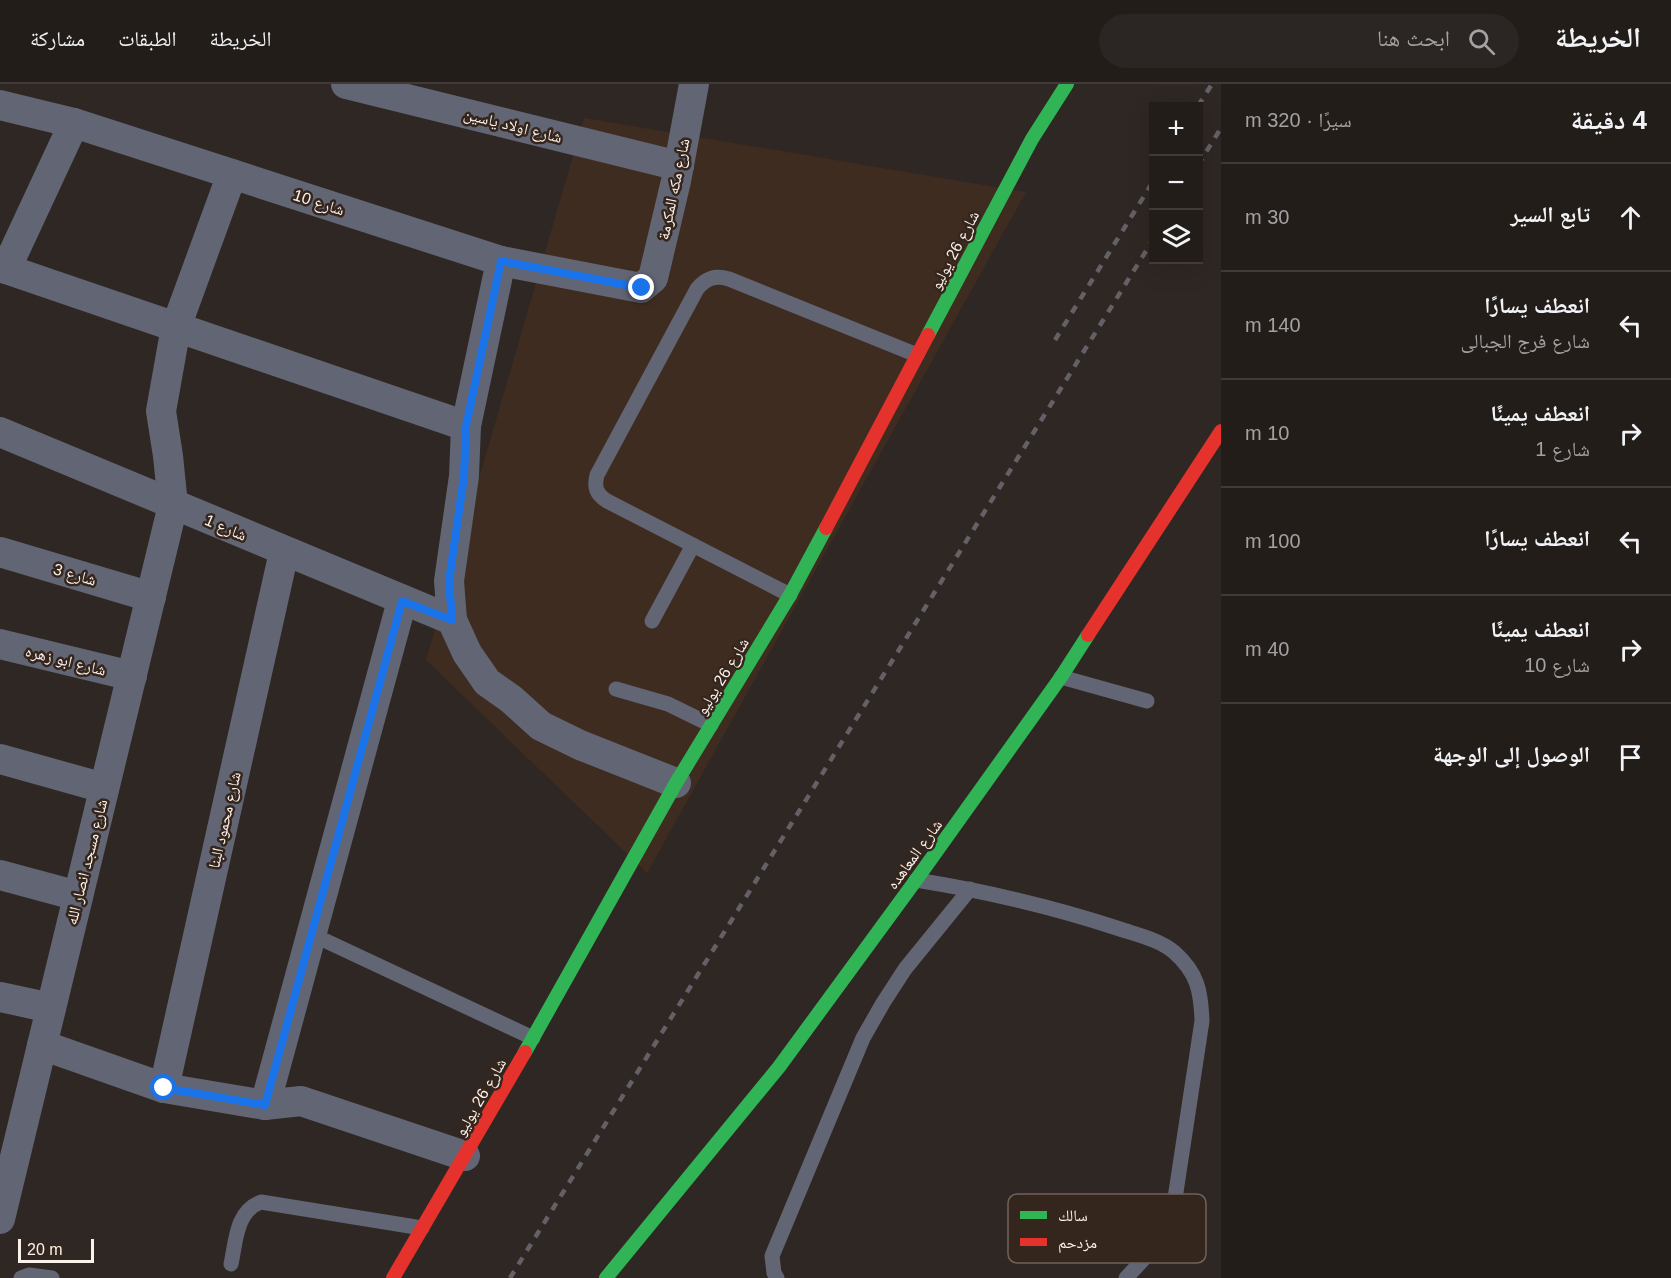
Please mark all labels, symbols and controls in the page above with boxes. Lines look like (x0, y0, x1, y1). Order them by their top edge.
search box (1099, 14, 1519, 68)
text: الخريطة (1555, 22, 1641, 53)
icon: search (1465, 25, 1498, 58)
text: ابحث هنا (1377, 26, 1450, 51)
text: مشاركة (30, 27, 85, 50)
text: الطبقات (118, 27, 177, 50)
text: الخريطة (210, 27, 271, 50)
map controls (1149, 102, 1203, 264)
button: + (1149, 102, 1203, 156)
street label: شارع اولاد ياسين (461, 105, 564, 148)
text: 4 دقيقة (1571, 105, 1647, 135)
text: سيرًا · 320 m (1245, 109, 1352, 131)
street label: شارع مكه المكرمة (654, 137, 695, 242)
button: − (1149, 156, 1203, 210)
street label: شارع 10 (291, 186, 347, 221)
icon: ahead (1614, 201, 1647, 234)
text: تابع السير (1510, 202, 1590, 227)
text: 30 m (1245, 206, 1289, 228)
street label: شارع 26 يوليو (927, 208, 984, 293)
button: layers (1149, 210, 1203, 264)
route end (628, 274, 654, 300)
text: انعطف يسارًا (1484, 293, 1590, 318)
icon: left (1614, 309, 1647, 342)
text: 140 m (1245, 314, 1301, 336)
text: شارع فرج الجبالى (1460, 330, 1590, 352)
text: انعطف يمينًا (1491, 401, 1590, 426)
icon: right (1614, 417, 1647, 450)
text: 10 m (1245, 422, 1289, 444)
text: شارع 1 (1535, 438, 1590, 460)
street label: شارع 1 (202, 511, 249, 546)
icon: left (1614, 525, 1647, 558)
text: انعطف يسارًا (1484, 526, 1590, 551)
text: 100 m (1245, 530, 1301, 552)
street label: شارع 3 (51, 560, 98, 591)
text: انعطف يمينًا (1491, 617, 1590, 642)
icon: right (1614, 633, 1647, 666)
street label: شارع 26 يوليو (693, 635, 754, 719)
text: 40 m (1245, 638, 1289, 660)
street label: شارع ابو زهره (23, 642, 108, 681)
text: شارع 10 (1524, 654, 1590, 676)
icon: arrive (1614, 741, 1647, 774)
text: الوصول إلى الوجهة (1433, 742, 1590, 767)
street label: شارع محمود البنا (205, 770, 246, 871)
street label: شارع مسجد انصار الله (63, 797, 112, 927)
street label: شارع المعاهده (884, 816, 947, 893)
street label: شارع 26 يوليو (451, 1055, 511, 1140)
route start (150, 1074, 176, 1100)
legend (1008, 1194, 1206, 1263)
text: سالك (1058, 1207, 1088, 1224)
text: مزدحم (1058, 1234, 1097, 1253)
scale bar (18, 1236, 94, 1264)
text: 20 m (27, 1241, 63, 1258)

